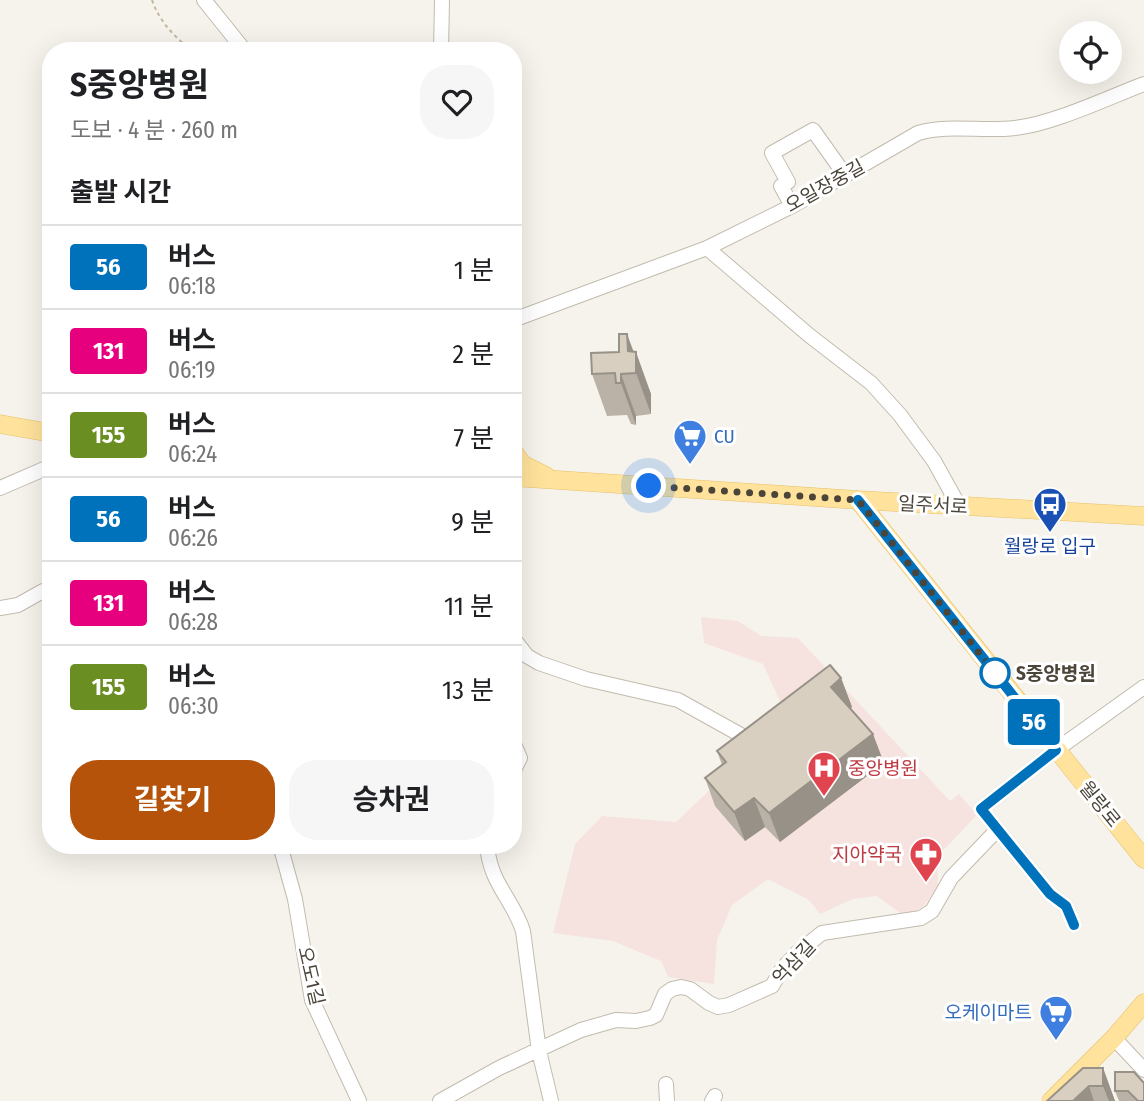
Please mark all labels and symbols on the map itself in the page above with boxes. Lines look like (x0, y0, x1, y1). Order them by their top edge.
street label: 오일장중길 (781, 155, 869, 217)
supermarket icon: CU (671, 417, 709, 466)
place label: CU (714, 425, 735, 448)
your location (631, 468, 666, 503)
bus stop icon: 월랑로 입구 (1031, 485, 1069, 534)
street label: 일주서로 (897, 492, 969, 518)
place label: 월랑로 입구 (1004, 535, 1096, 558)
marker: S중앙병원 (980, 658, 1010, 688)
place label: S중앙병원 (1016, 662, 1096, 685)
line badge: 56 (1002, 699, 1066, 745)
hospital icon: 중앙병원 (805, 749, 843, 798)
place label: 중앙병원 (848, 757, 918, 780)
street label: 월랑로 (1075, 776, 1125, 832)
pharmacy icon: 지아약국 (907, 835, 945, 884)
place label: 지아약국 (832, 843, 902, 866)
street label: 억삼길 (768, 935, 820, 989)
street label: 오도1길 (293, 944, 329, 1008)
supermarket icon: 오케이마트 (1037, 993, 1075, 1042)
place label: 오케이마트 (945, 1001, 1032, 1024)

